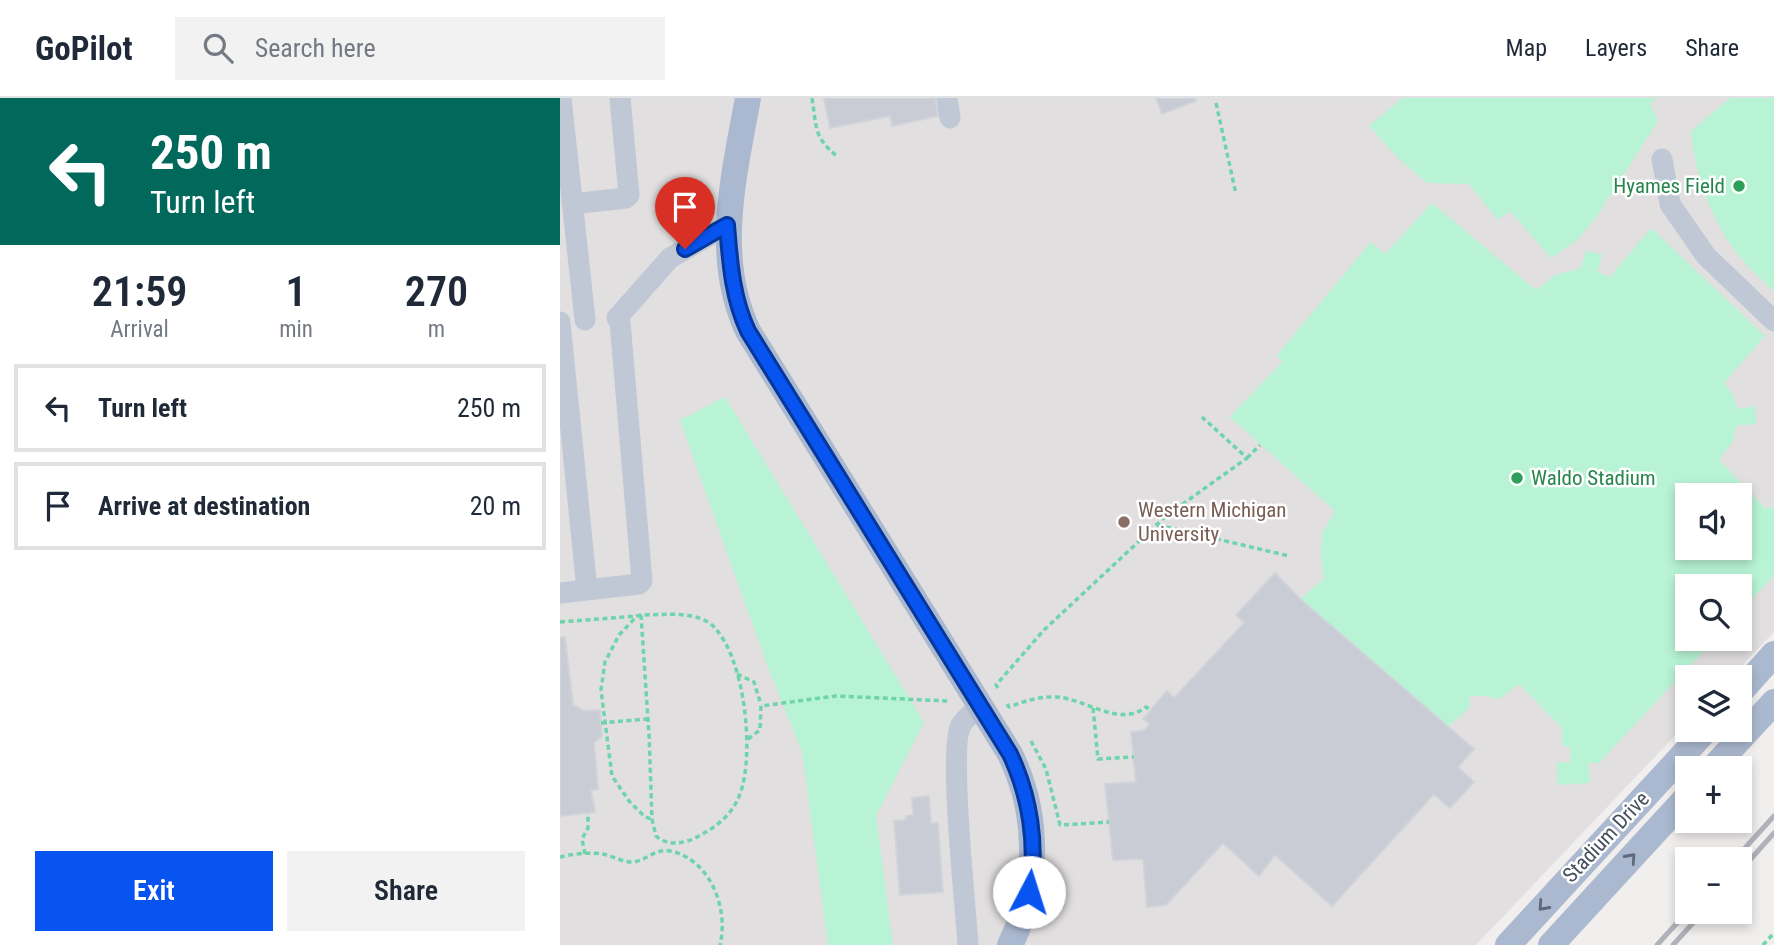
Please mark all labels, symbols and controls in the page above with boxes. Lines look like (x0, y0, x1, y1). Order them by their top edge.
search box (175, 17, 665, 80)
text: GoPilot (35, 29, 133, 68)
icon: search (199, 29, 237, 67)
text: Search here (255, 33, 376, 63)
text: Map (1506, 34, 1547, 62)
text: Layers (1585, 34, 1647, 62)
text: Share (1685, 34, 1739, 62)
text: 250 m (150, 124, 272, 181)
icon: left (35, 126, 126, 217)
place label: Hyames Field (1613, 174, 1725, 198)
pin (655, 177, 715, 249)
marker: Hyames Field (1731, 178, 1747, 194)
text: Turn left (150, 183, 255, 221)
icon: arrive (666, 188, 704, 226)
text: 21:59 (92, 267, 187, 316)
text: 1 (286, 267, 307, 316)
text: 270 (405, 267, 468, 316)
text: Arrival (110, 316, 169, 343)
text: min (279, 316, 313, 343)
text: m (428, 316, 445, 343)
icon: left (39, 389, 77, 427)
text: Turn left (98, 393, 187, 423)
text: 250 m (457, 393, 521, 423)
place label: Waldo Stadium (1531, 466, 1656, 490)
marker: Waldo Stadium (1509, 470, 1525, 486)
map controls (1675, 483, 1752, 924)
button: sound (1675, 483, 1752, 560)
icon: arrive (39, 487, 77, 525)
text: Arrive at destination (98, 491, 310, 521)
text: 20 m (470, 491, 521, 521)
place label: Western Michigan University (1138, 498, 1286, 546)
marker: Western Michigan University (1116, 514, 1132, 530)
button: search (1675, 574, 1752, 651)
button: layers (1675, 665, 1752, 742)
button: + (1675, 756, 1752, 833)
street label: Stadium Drive (1558, 787, 1654, 887)
button: − (1675, 847, 1752, 924)
button: Exit (35, 851, 273, 931)
button: Share (287, 851, 525, 931)
one-way arrow (1622, 854, 1635, 867)
position arrow (992, 855, 1066, 929)
one-way arrow (1539, 898, 1551, 911)

